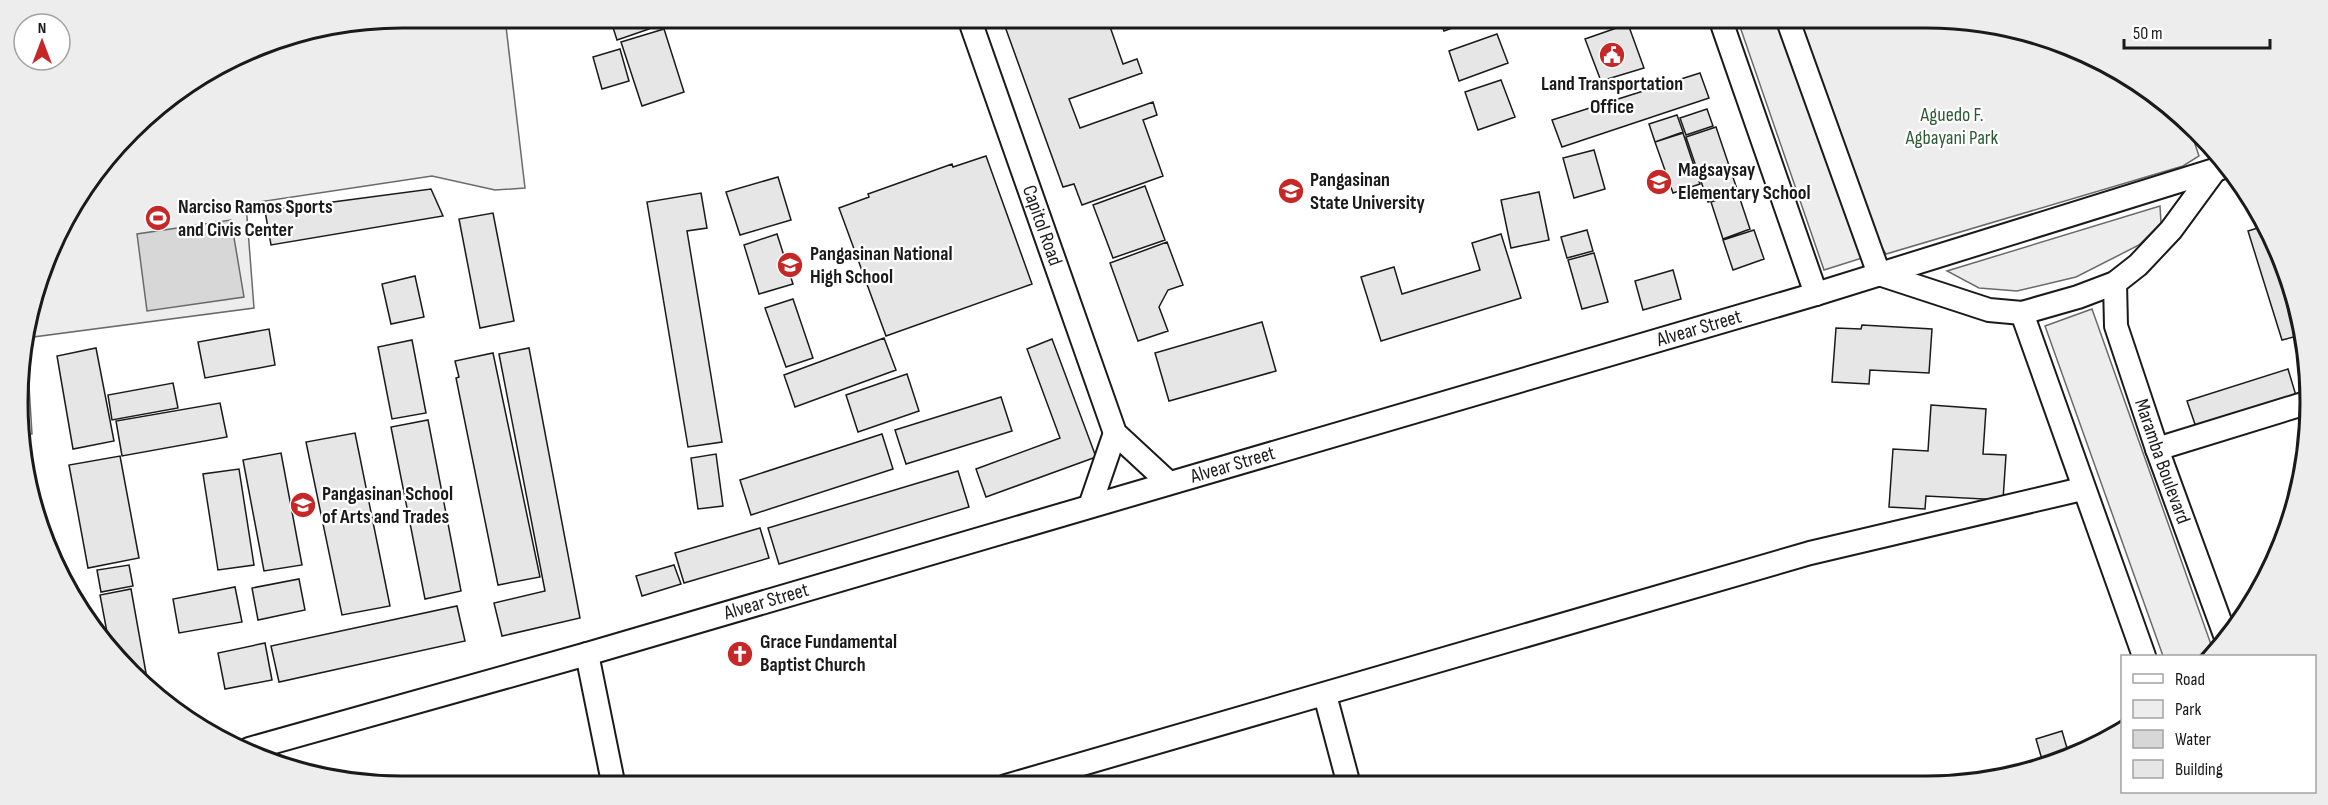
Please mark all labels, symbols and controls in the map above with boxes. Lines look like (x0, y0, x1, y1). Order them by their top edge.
north arrow (12, 12, 72, 72)
scale bar (2124, 12, 2270, 50)
text: N (38, 19, 46, 38)
text: 50 m (2133, 23, 2163, 44)
public building icon: Land Transportation Office (1597, 40, 1627, 70)
place label: Land Transportation Office (1541, 72, 1683, 119)
park label: Aguedo F. Agbayani Park (1905, 103, 1999, 150)
place label: Magsaysay Elementary School (1678, 158, 1811, 205)
school or university icon: Magsaysay Elementary School (1644, 167, 1674, 197)
place label: Pangasinan State University (1310, 168, 1426, 215)
school or university icon: Pangasinan State University (1276, 176, 1306, 206)
street label: Capitol Road (1017, 182, 1067, 269)
place label: Narciso Ramos Sports and Civis Center (178, 195, 333, 242)
sports icon: Narciso Ramos Sports and Civis Center (143, 203, 173, 233)
place label: Pangasinan National High School (810, 242, 953, 289)
school or university icon: Pangasinan National High School (775, 250, 805, 280)
street label: Alvear Street (1653, 304, 1744, 352)
street label: Maramba Boulevard (2129, 396, 2195, 527)
street label: Alvear Street (1187, 441, 1278, 489)
place label: Pangasinan School of Arts and Trades (322, 482, 453, 529)
school or university icon: Pangasinan School of Arts and Trades (288, 490, 318, 520)
street label: Alvear Street (720, 578, 812, 625)
place label: Grace Fundamental Baptist Church (760, 630, 897, 677)
church icon: Grace Fundamental Baptist Church (725, 639, 755, 669)
legend (2121, 655, 2316, 793)
text: Road (2175, 669, 2205, 690)
text: Park (2175, 699, 2201, 720)
text: Water (2175, 729, 2211, 750)
text: Building (2175, 759, 2223, 780)

